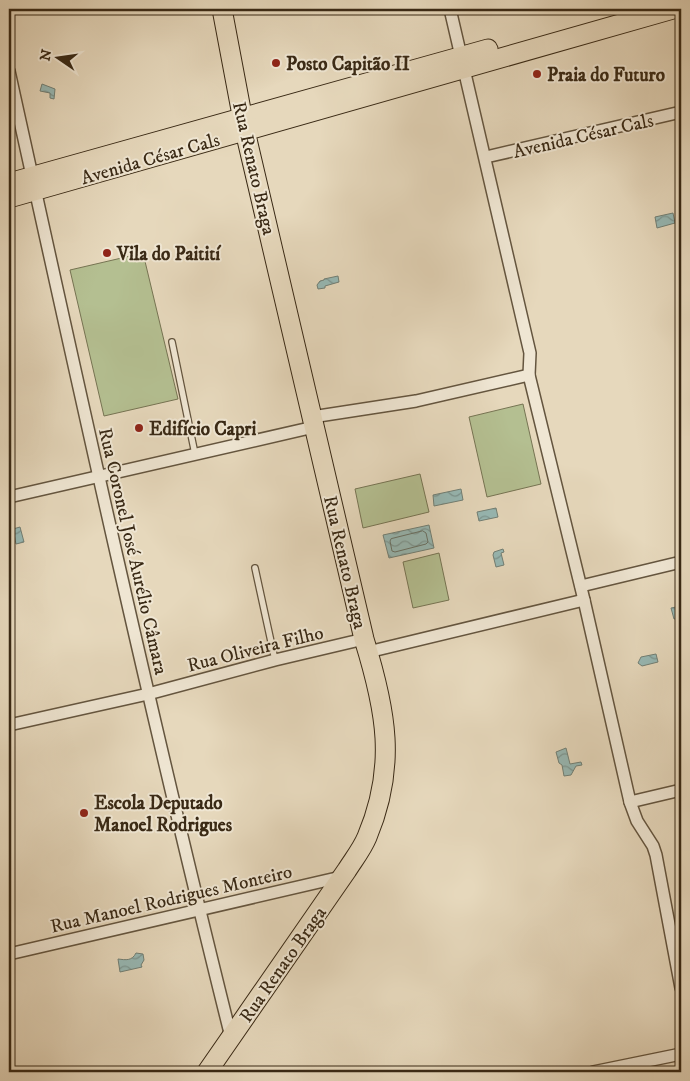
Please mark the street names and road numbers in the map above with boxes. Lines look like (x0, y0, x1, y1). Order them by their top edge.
street label: Rua Renato Braga (227, 99, 280, 237)
street label: Avenida César Cals (511, 109, 656, 164)
street label: Avenida César Cals (78, 129, 222, 190)
street label: Rua Coronel José Aurélio Câmara (93, 426, 172, 677)
street label: Rua Renato Braga (318, 493, 371, 631)
street label: Rua Oliveira Filho (185, 621, 326, 677)
street label: Rua Manoel Rodrigues Monteiro (48, 860, 294, 938)
street label: Rua Renato Braga (235, 902, 332, 1027)

